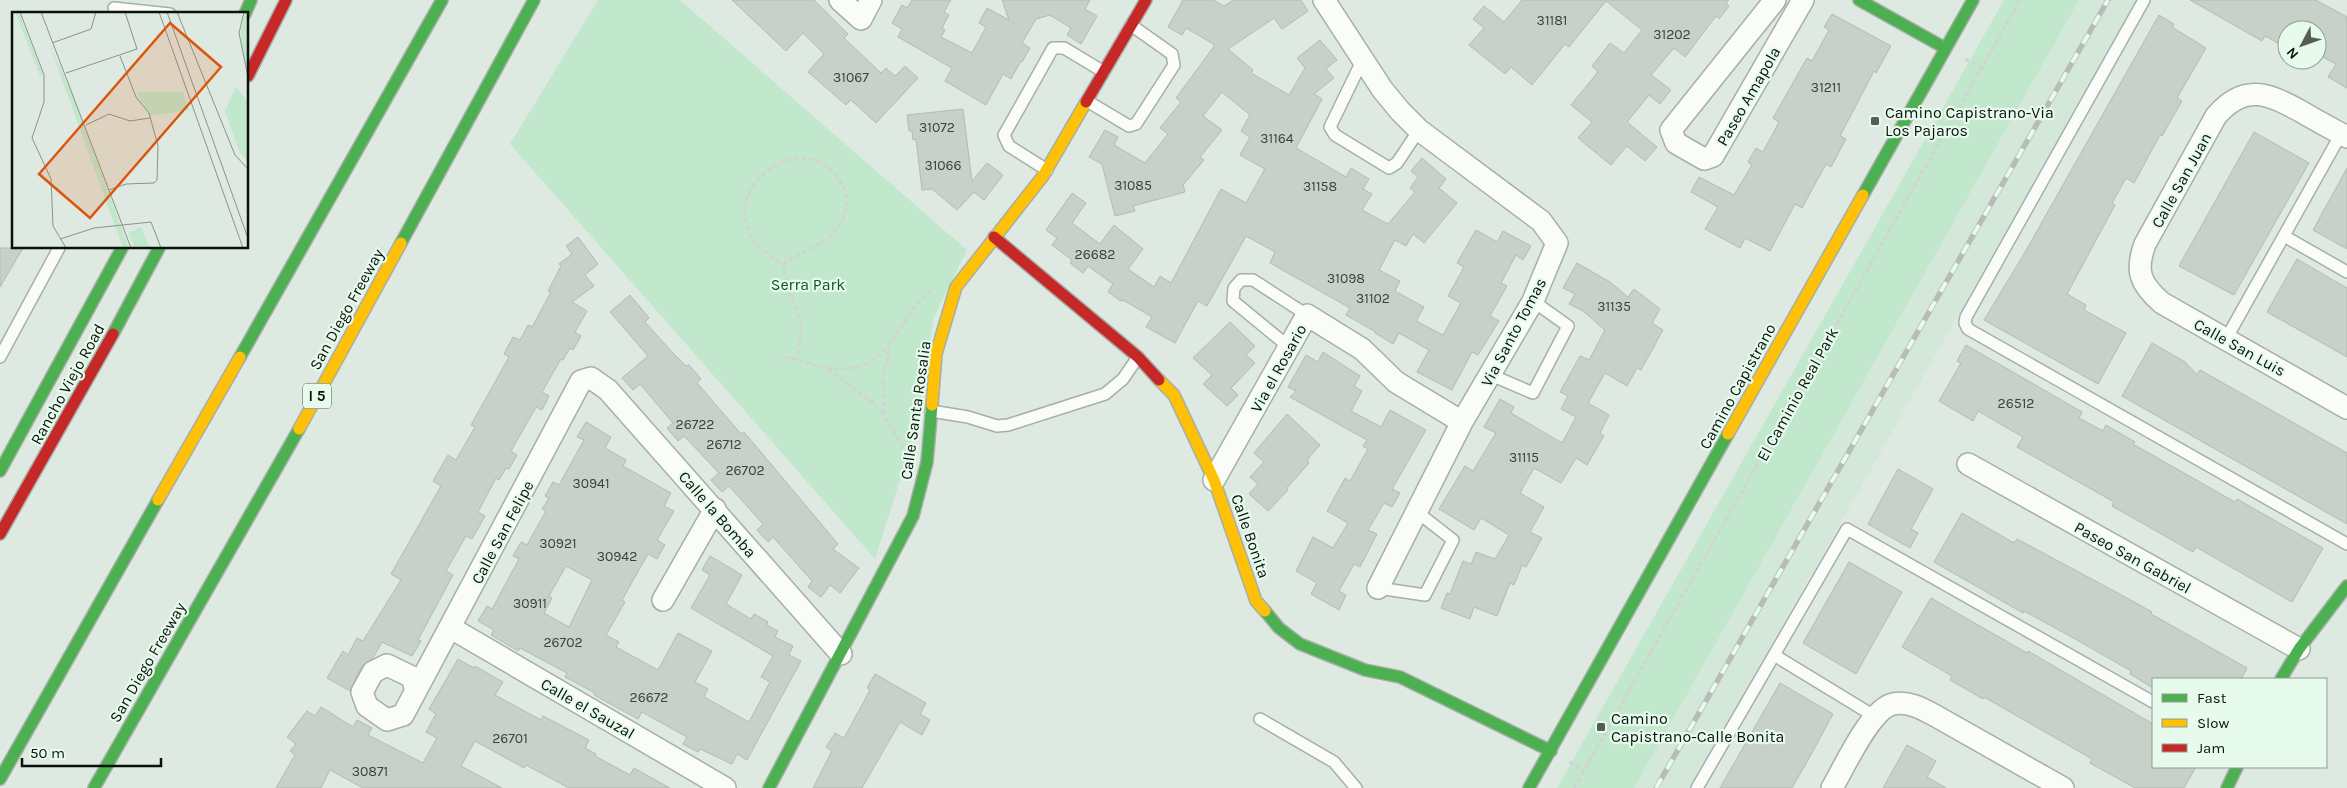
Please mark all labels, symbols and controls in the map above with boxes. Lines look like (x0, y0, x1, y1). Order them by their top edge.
inset map (12, 12, 249, 249)
house number: 31181 (1537, 12, 1567, 29)
north arrow (2277, 20, 2327, 70)
house number: 31202 (1653, 26, 1691, 43)
street label: Paseo Amapola (1712, 43, 1784, 149)
text: N (2283, 44, 2302, 63)
house number: 31067 (833, 69, 869, 86)
house number: 31211 (1811, 79, 1841, 96)
place label: Camino Capistrano-Via Los Pajaros (1885, 103, 2054, 140)
marker: Camino Capistrano-Via Los Pajaros (1869, 115, 1881, 127)
house number: 31072 (919, 119, 955, 136)
street label: Calle San Juan (2147, 129, 2215, 231)
house number: 31164 (1260, 130, 1294, 147)
house number: 31066 (924, 157, 962, 174)
house number: 31085 (1114, 177, 1152, 194)
house number: 31158 (1303, 178, 1337, 195)
street label: San Diego Freeway (305, 245, 388, 373)
house number: 26682 (1075, 246, 1115, 263)
house number: 31098 (1327, 270, 1365, 287)
street label: Via Santo Tomas (1477, 274, 1550, 390)
park label: Serra Park (771, 275, 845, 294)
house number: 31102 (1356, 290, 1390, 307)
house number: 31135 (1597, 298, 1631, 315)
street label: Calle San Luis (2191, 314, 2289, 380)
street label: Camino Capistrano (1695, 320, 1780, 452)
street label: Rancho Viejo Road (26, 321, 108, 448)
street label: Via el Rosario (1246, 321, 1310, 416)
street label: El Caminio Real Park (1753, 324, 1842, 465)
street label: Calle Santa Rosalia (896, 339, 935, 481)
road number: I 5 (303, 384, 331, 408)
house number: 26512 (1998, 395, 2034, 412)
house number: 26722 (676, 416, 714, 433)
house number: 26712 (706, 436, 742, 453)
house number: 31115 (1509, 449, 1539, 466)
house number: 26702 (725, 462, 765, 479)
street label: Calle la Bomba (675, 467, 760, 562)
house number: 30941 (572, 475, 610, 492)
street label: Calle San Felipe (467, 477, 538, 587)
street label: Calle Bonita (1227, 492, 1274, 581)
street label: Paseo San Gabriel (2071, 517, 2194, 597)
house number: 30921 (539, 535, 577, 552)
house number: 30942 (597, 548, 637, 565)
house number: 30911 (513, 595, 547, 612)
street label: San Diego Freeway (105, 598, 190, 726)
house number: 26702 (543, 634, 583, 651)
street label: Calle el Sauzal (537, 674, 638, 743)
legend (2152, 678, 2327, 768)
house number: 26672 (630, 689, 668, 706)
text: Fast (2197, 689, 2227, 707)
place label: Camino Capistrano-Calle Bonita (1611, 709, 1784, 746)
text: Slow (2197, 714, 2229, 732)
marker: Camino Capistrano-Calle Bonita (1595, 721, 1607, 733)
house number: 26701 (492, 730, 528, 747)
scale bar (22, 736, 161, 768)
text: Jam (2197, 739, 2225, 757)
text: 50 m (30, 744, 65, 762)
house number: 30871 (352, 763, 388, 780)

